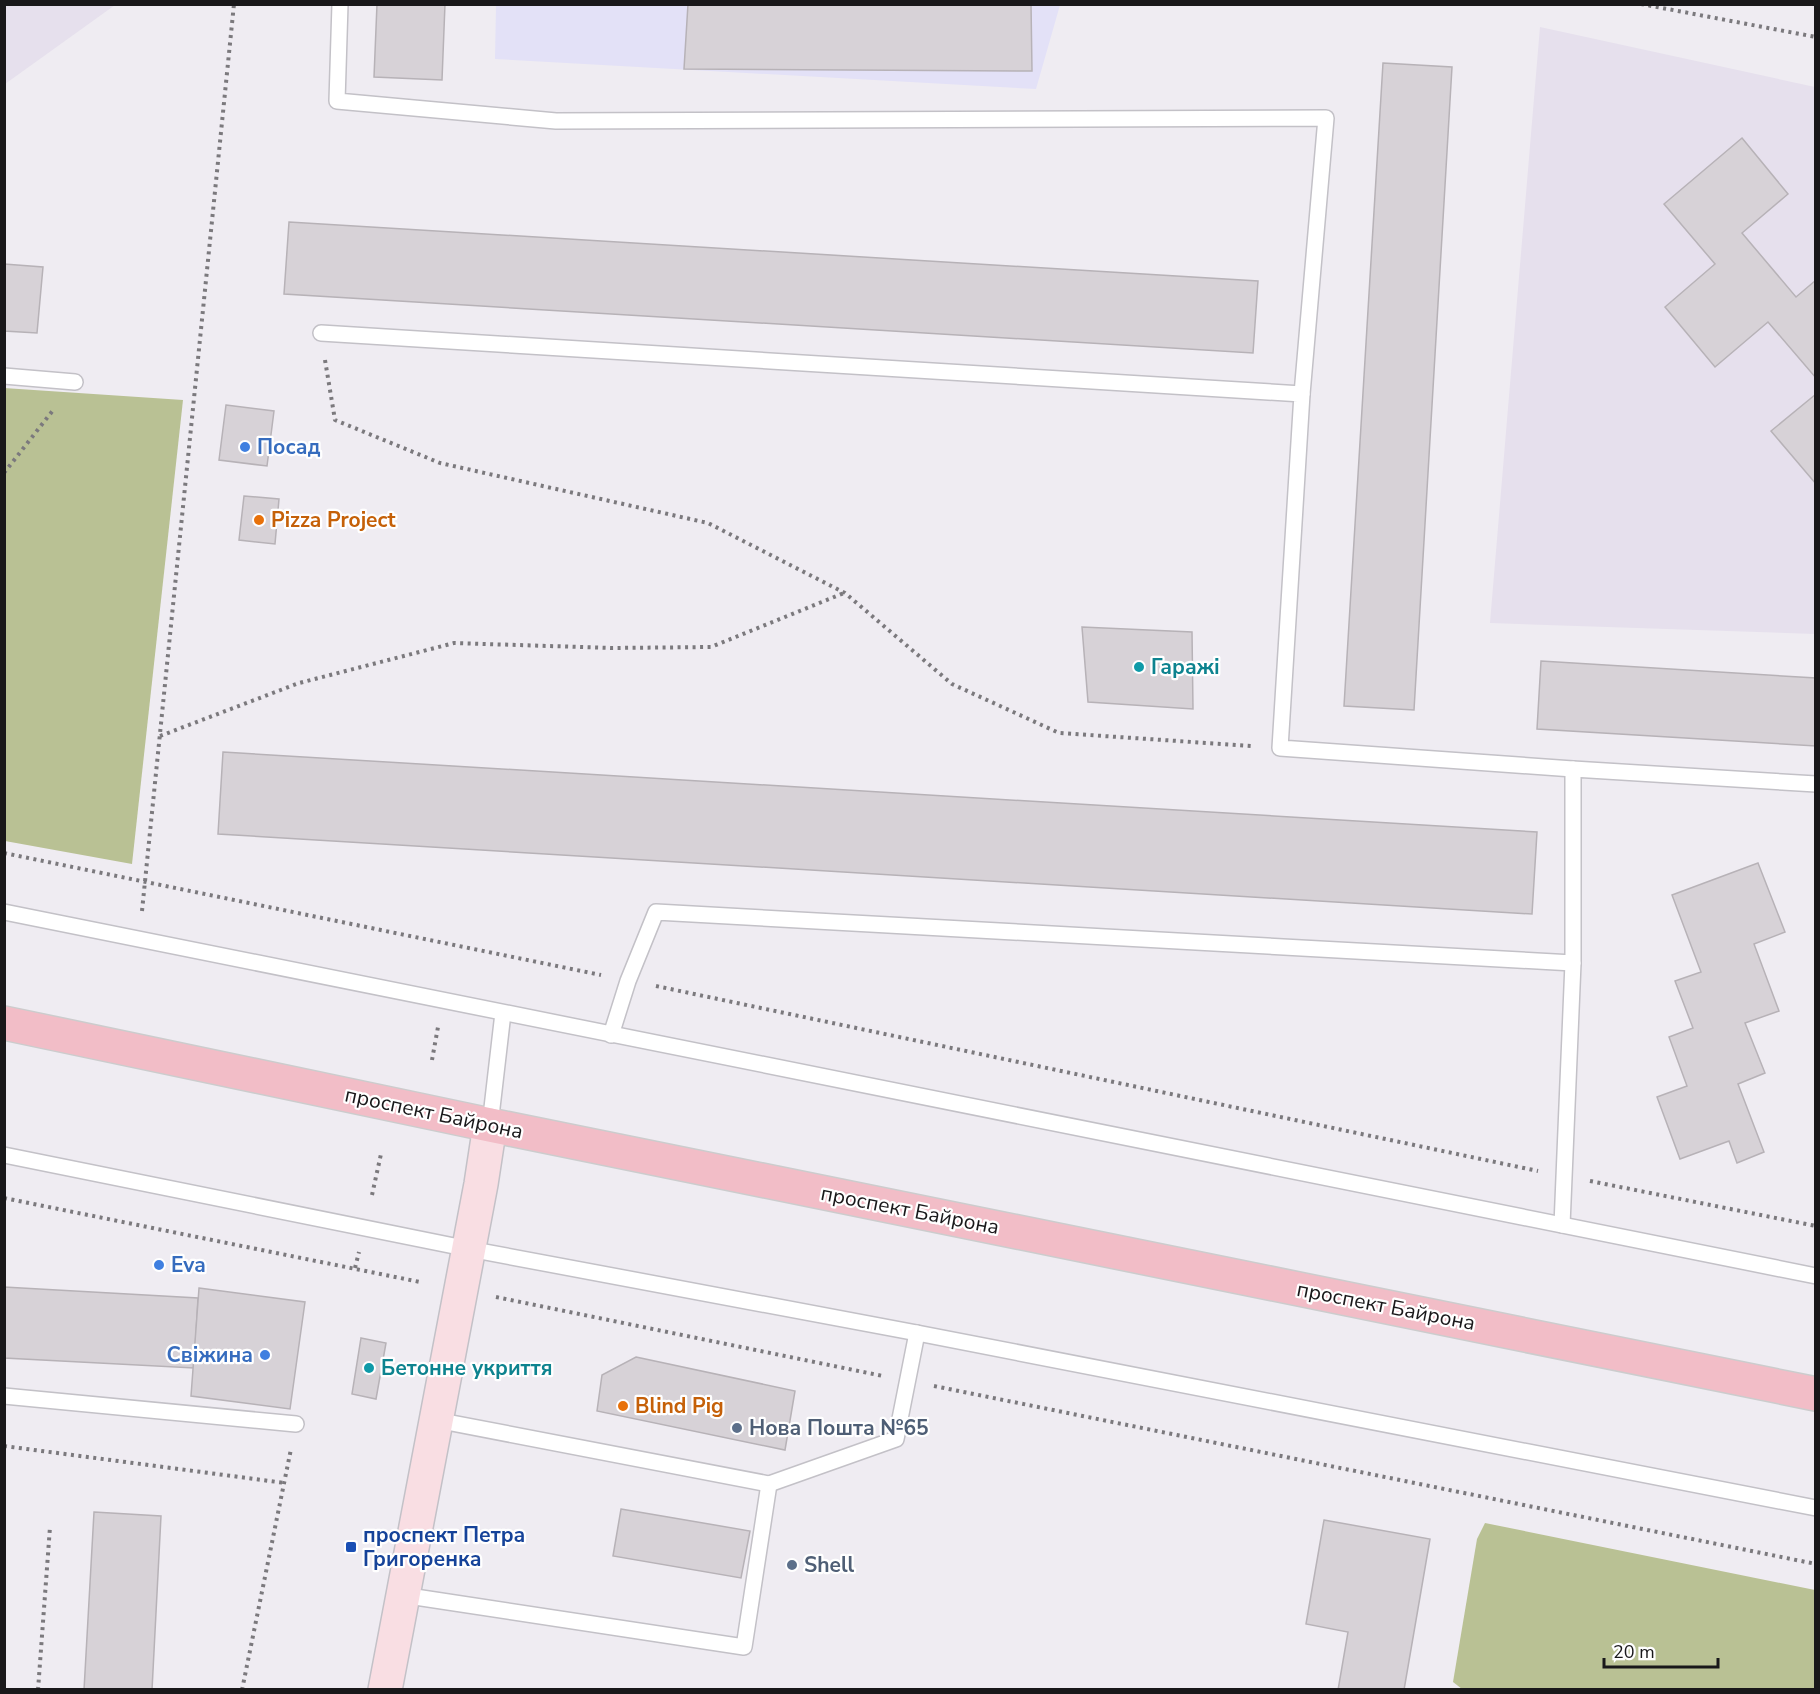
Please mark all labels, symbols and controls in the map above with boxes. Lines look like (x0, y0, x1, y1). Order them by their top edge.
place label: Посад (257, 433, 320, 461)
marker: Посад (238, 440, 252, 454)
place label: Pizza Project (271, 506, 396, 534)
marker: Pizza Project (252, 513, 266, 527)
place label: Гаражі (1151, 653, 1220, 681)
marker: Гаражі (1132, 660, 1146, 674)
street label: проспект Байрона (342, 1080, 526, 1146)
street label: проспект Байрона (818, 1179, 1002, 1241)
place label: Eva (171, 1251, 206, 1279)
marker: Eva (152, 1258, 166, 1272)
street label: проспект Байрона (1294, 1275, 1478, 1337)
place label: Свіжина (167, 1341, 253, 1369)
marker: Свіжина (258, 1348, 272, 1362)
place label: Бетонне укриття (381, 1354, 552, 1382)
marker: Бетонне укриття (362, 1361, 376, 1375)
place label: Blind Pig (635, 1392, 724, 1420)
marker: Blind Pig (616, 1399, 630, 1413)
place label: Нова Пошта №65 (749, 1414, 929, 1442)
marker: Нова Пошта №65 (730, 1421, 744, 1435)
place label: проспект Петра Григоренка (363, 1521, 525, 1573)
marker: проспект Петра Григоренка (344, 1540, 358, 1554)
place label: Shell (804, 1551, 855, 1579)
marker: Shell (785, 1558, 799, 1572)
scale bar (1604, 1631, 1718, 1669)
text: 20 m (1613, 1640, 1655, 1664)

